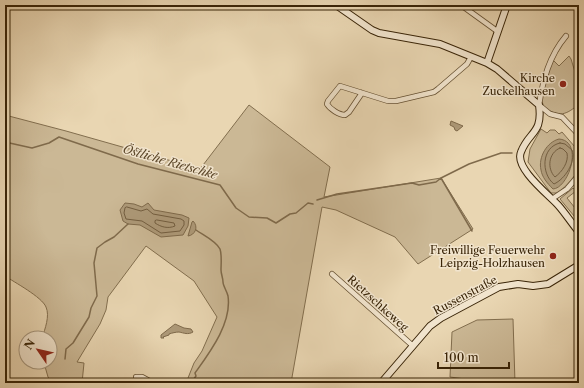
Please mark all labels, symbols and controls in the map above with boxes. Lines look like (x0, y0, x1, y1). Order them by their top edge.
place label: Kirche Zuckelhausen (482, 71, 555, 98)
marker: Kirche Zuckelhausen (558, 79, 568, 89)
water label: Östliche Rietschke (121, 140, 221, 183)
place label: Freiwillige Feuerwehr Leipzig-Holzhausen (430, 243, 545, 270)
marker: Freiwillige Feuerwehr Leipzig-Holzhausen (548, 251, 558, 261)
street label: Rietzschkeweg (345, 272, 412, 334)
street label: Russenstraße (431, 272, 499, 318)
north arrow (18, 330, 58, 370)
text: N (21, 336, 38, 352)
scale bar (438, 344, 509, 370)
text: 100 m (444, 350, 479, 365)

